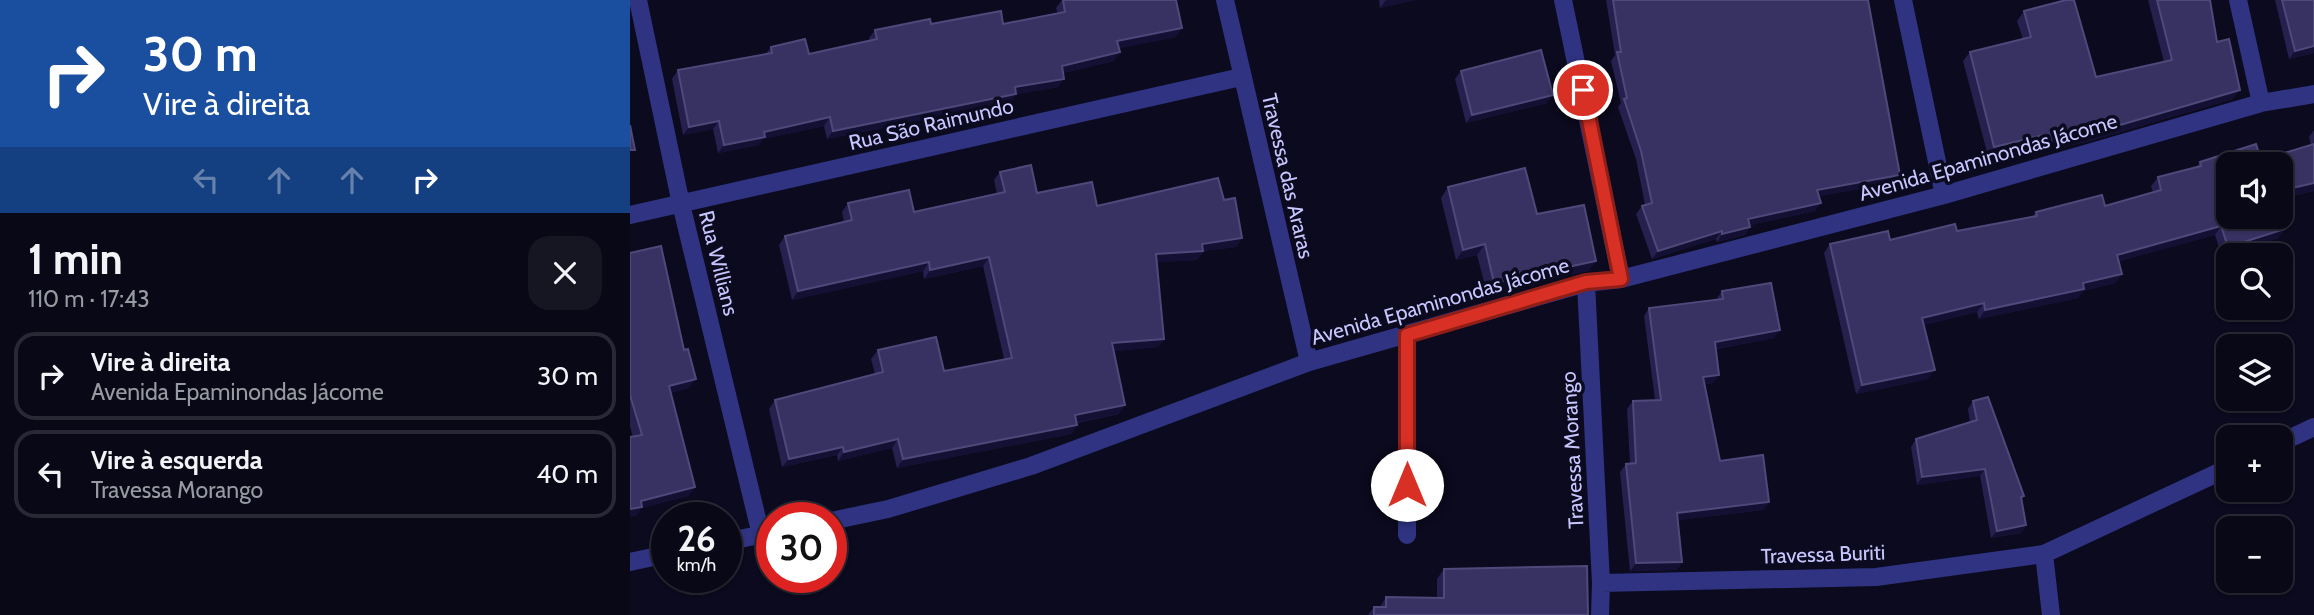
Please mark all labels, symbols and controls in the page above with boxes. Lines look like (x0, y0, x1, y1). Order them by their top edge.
text: 30 m (143, 24, 258, 83)
icon: right (28, 28, 119, 119)
pin (1553, 60, 1613, 120)
icon: arrive (1564, 71, 1602, 109)
text: Vire à direita (143, 84, 310, 123)
street label: Travessa das Araras (1257, 91, 1319, 261)
street label: Rua São Raimundo (846, 93, 1016, 155)
street label: Avenida Epaminondas Jácome (1856, 108, 2120, 206)
map controls (2216, 152, 2293, 593)
button: sound (2216, 152, 2293, 229)
icon: left (187, 161, 225, 199)
icon: ahead (260, 161, 298, 199)
icon: ahead (333, 161, 371, 199)
icon: right (406, 161, 444, 199)
street label: Rua Willians (694, 208, 744, 318)
text: 1 min (28, 233, 123, 285)
button: close (528, 236, 602, 310)
button: search (2216, 243, 2293, 320)
street label: Avenida Epaminondas Jácome (1308, 252, 1572, 350)
text: 110 m · 17:43 (28, 285, 150, 313)
button: layers (2216, 334, 2293, 411)
text: Vire à direita (91, 346, 231, 378)
icon: right (32, 357, 70, 395)
text: 30 m (537, 360, 598, 392)
street label: Travessa Morango (1555, 371, 1589, 529)
text: Avenida Epaminondas Jácome (91, 378, 384, 406)
button: + (2216, 425, 2293, 502)
text: Vire à esquerda (91, 444, 263, 476)
position arrow (1370, 448, 1444, 522)
icon: left (32, 455, 70, 493)
text: 40 m (536, 458, 598, 490)
text: Travessa Morango (91, 476, 263, 504)
speed limit sign: 30 (756, 502, 847, 593)
button: − (2216, 516, 2293, 593)
text: 26 (677, 517, 716, 560)
street label: Travessa Buriti (1760, 539, 1886, 569)
text: km/h (677, 554, 716, 576)

